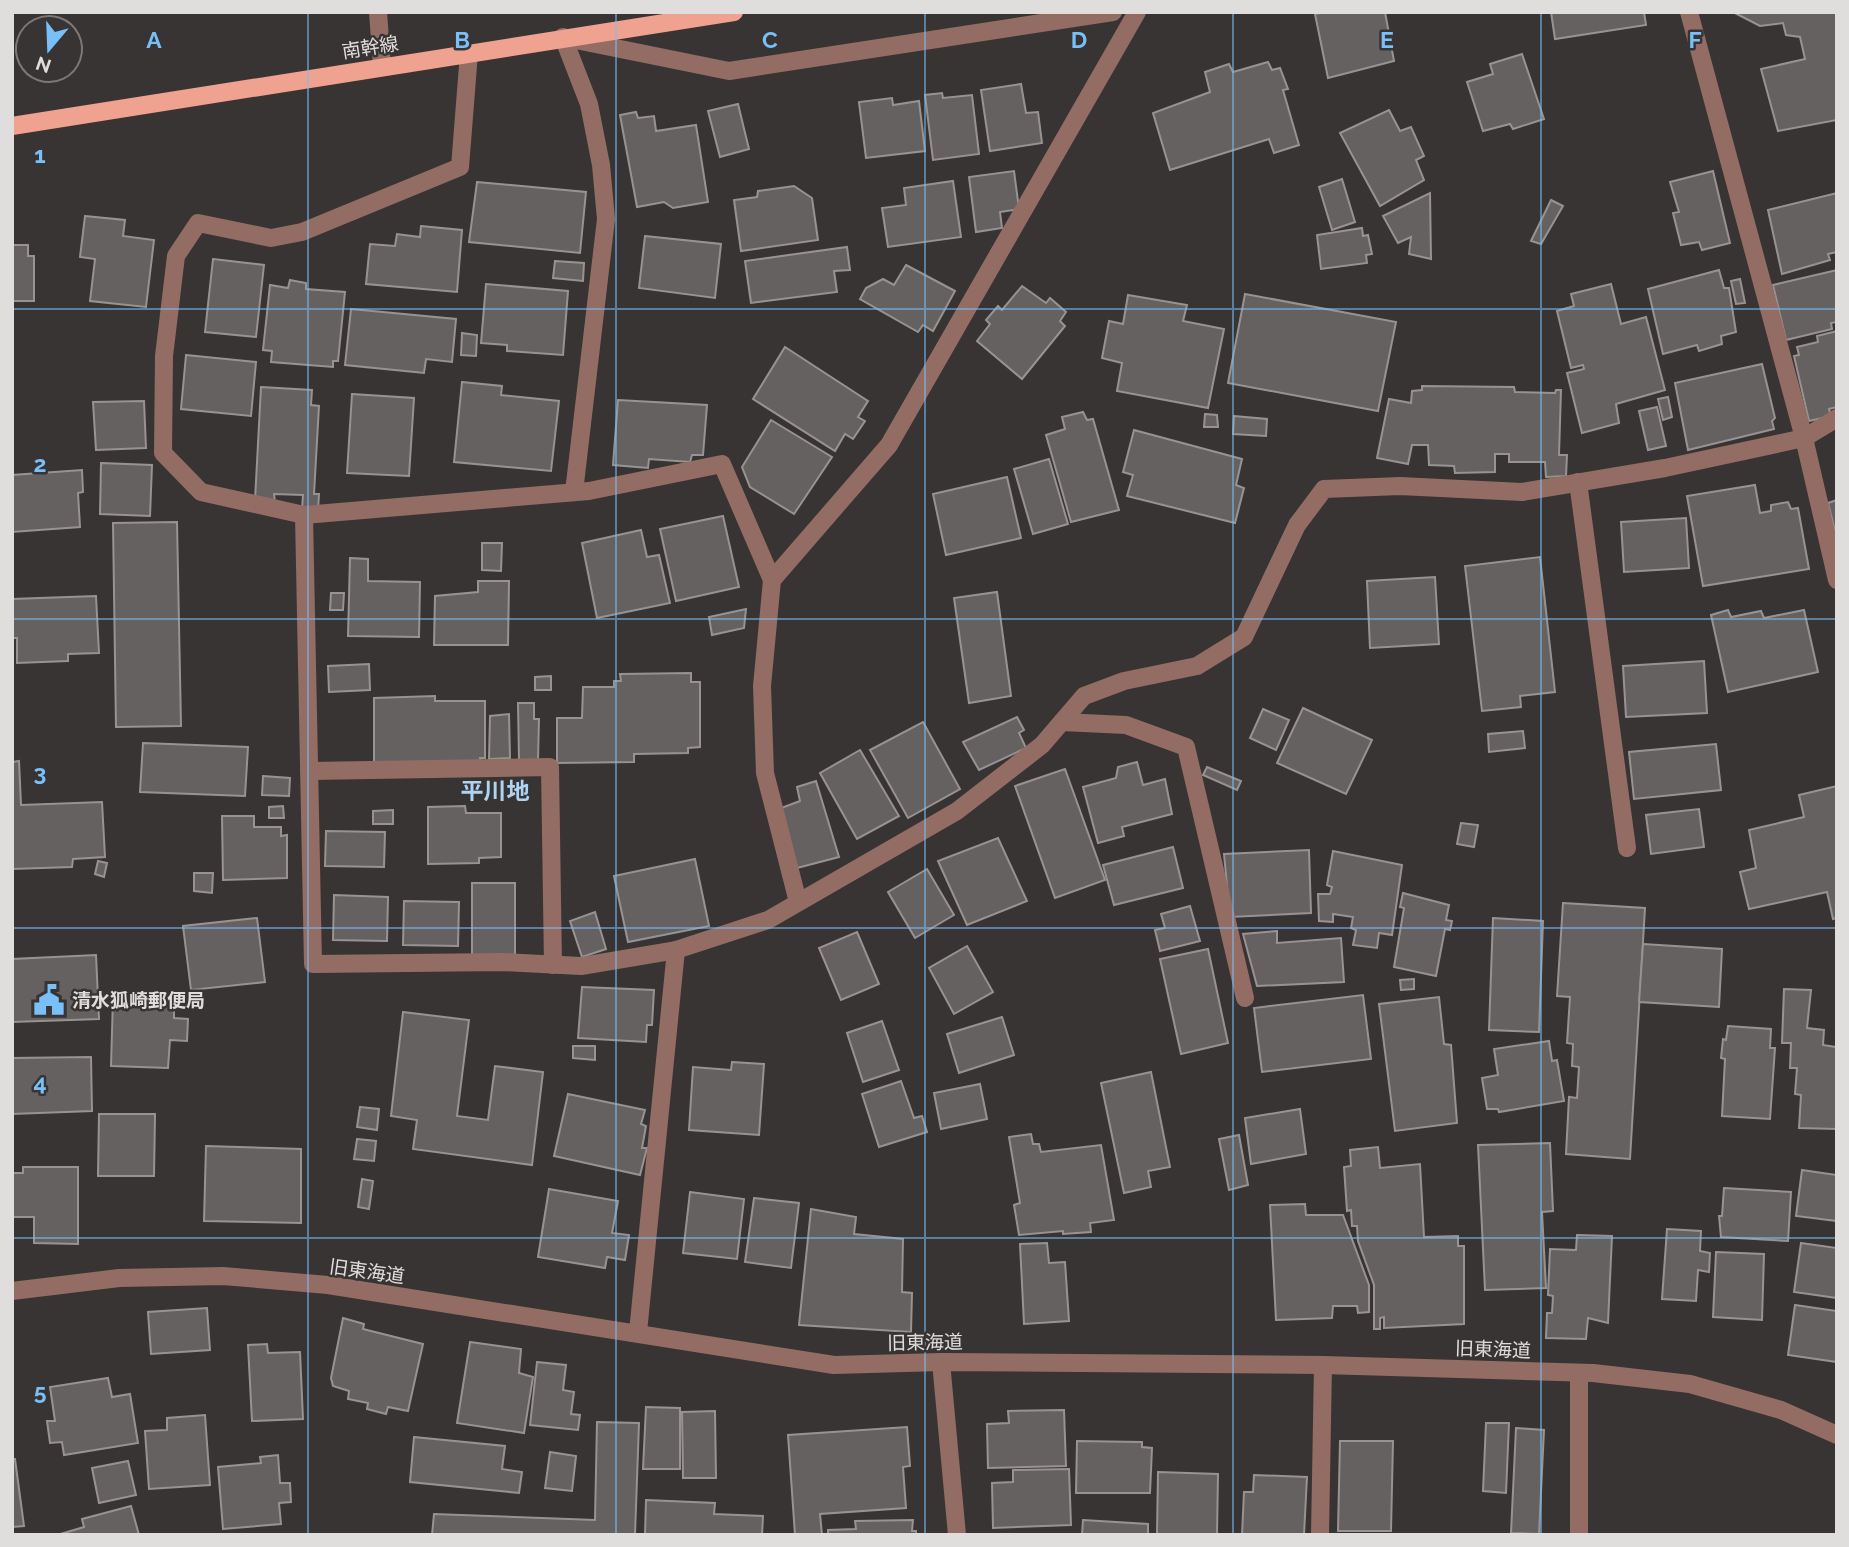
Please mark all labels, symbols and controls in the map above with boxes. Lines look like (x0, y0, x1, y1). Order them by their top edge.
north arrow (14, 14, 84, 84)
text: A (146, 26, 162, 53)
text: B (454, 26, 470, 53)
text: C (762, 26, 778, 53)
text: D (1071, 26, 1087, 53)
text: E (1380, 26, 1394, 53)
text: F (1688, 26, 1702, 53)
street label: 南幹線 (340, 32, 400, 62)
text: N (33, 52, 54, 78)
text: 1 (34, 141, 46, 168)
text: 2 (34, 450, 46, 477)
text: 3 (34, 759, 46, 786)
district label: 平川地 (461, 777, 530, 804)
public building icon: 清水狐崎郵便局 (32, 983, 66, 1017)
place label: 清水狐崎郵便局 (72, 989, 205, 1011)
text: 4 (33, 1069, 47, 1096)
street label: 旧東海道 (328, 1255, 406, 1287)
street label: 旧東海道 (887, 1330, 963, 1354)
street label: 旧東海道 (1455, 1337, 1531, 1361)
text: 5 (34, 1378, 47, 1405)

